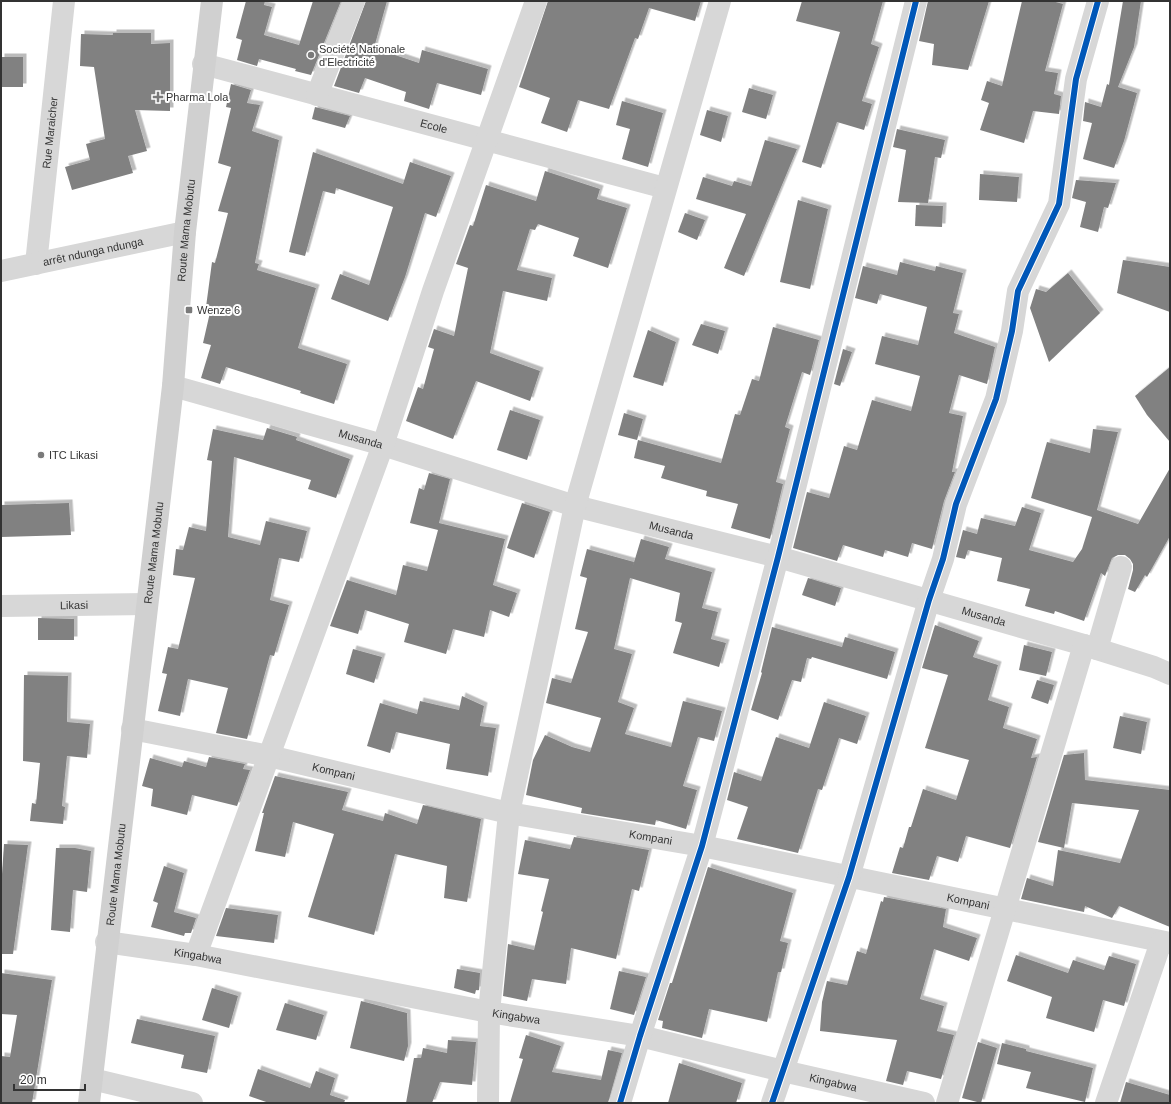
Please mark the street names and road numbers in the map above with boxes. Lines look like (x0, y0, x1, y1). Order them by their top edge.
street label: Rue Maraicher (40, 96, 60, 169)
street label: Ecole (419, 117, 449, 135)
street label: Route Mama Mobutu (175, 179, 197, 282)
street label: arrêt ndunga ndunga (42, 235, 145, 268)
street label: Musanda (337, 427, 385, 451)
street label: Route Mama Mobutu (142, 501, 165, 605)
street label: Musanda (648, 519, 696, 542)
street label: Likasi (60, 599, 88, 611)
street label: Musanda (960, 604, 1008, 628)
street label: Kompani (311, 760, 356, 782)
street label: Route Mama Mobutu (104, 823, 128, 926)
street label: Kompani (628, 828, 673, 847)
street label: Kompani (946, 891, 991, 911)
street label: Kingabwa (173, 946, 224, 966)
street label: Kingabwa (491, 1007, 542, 1026)
street label: Kingabwa (808, 1071, 859, 1094)

